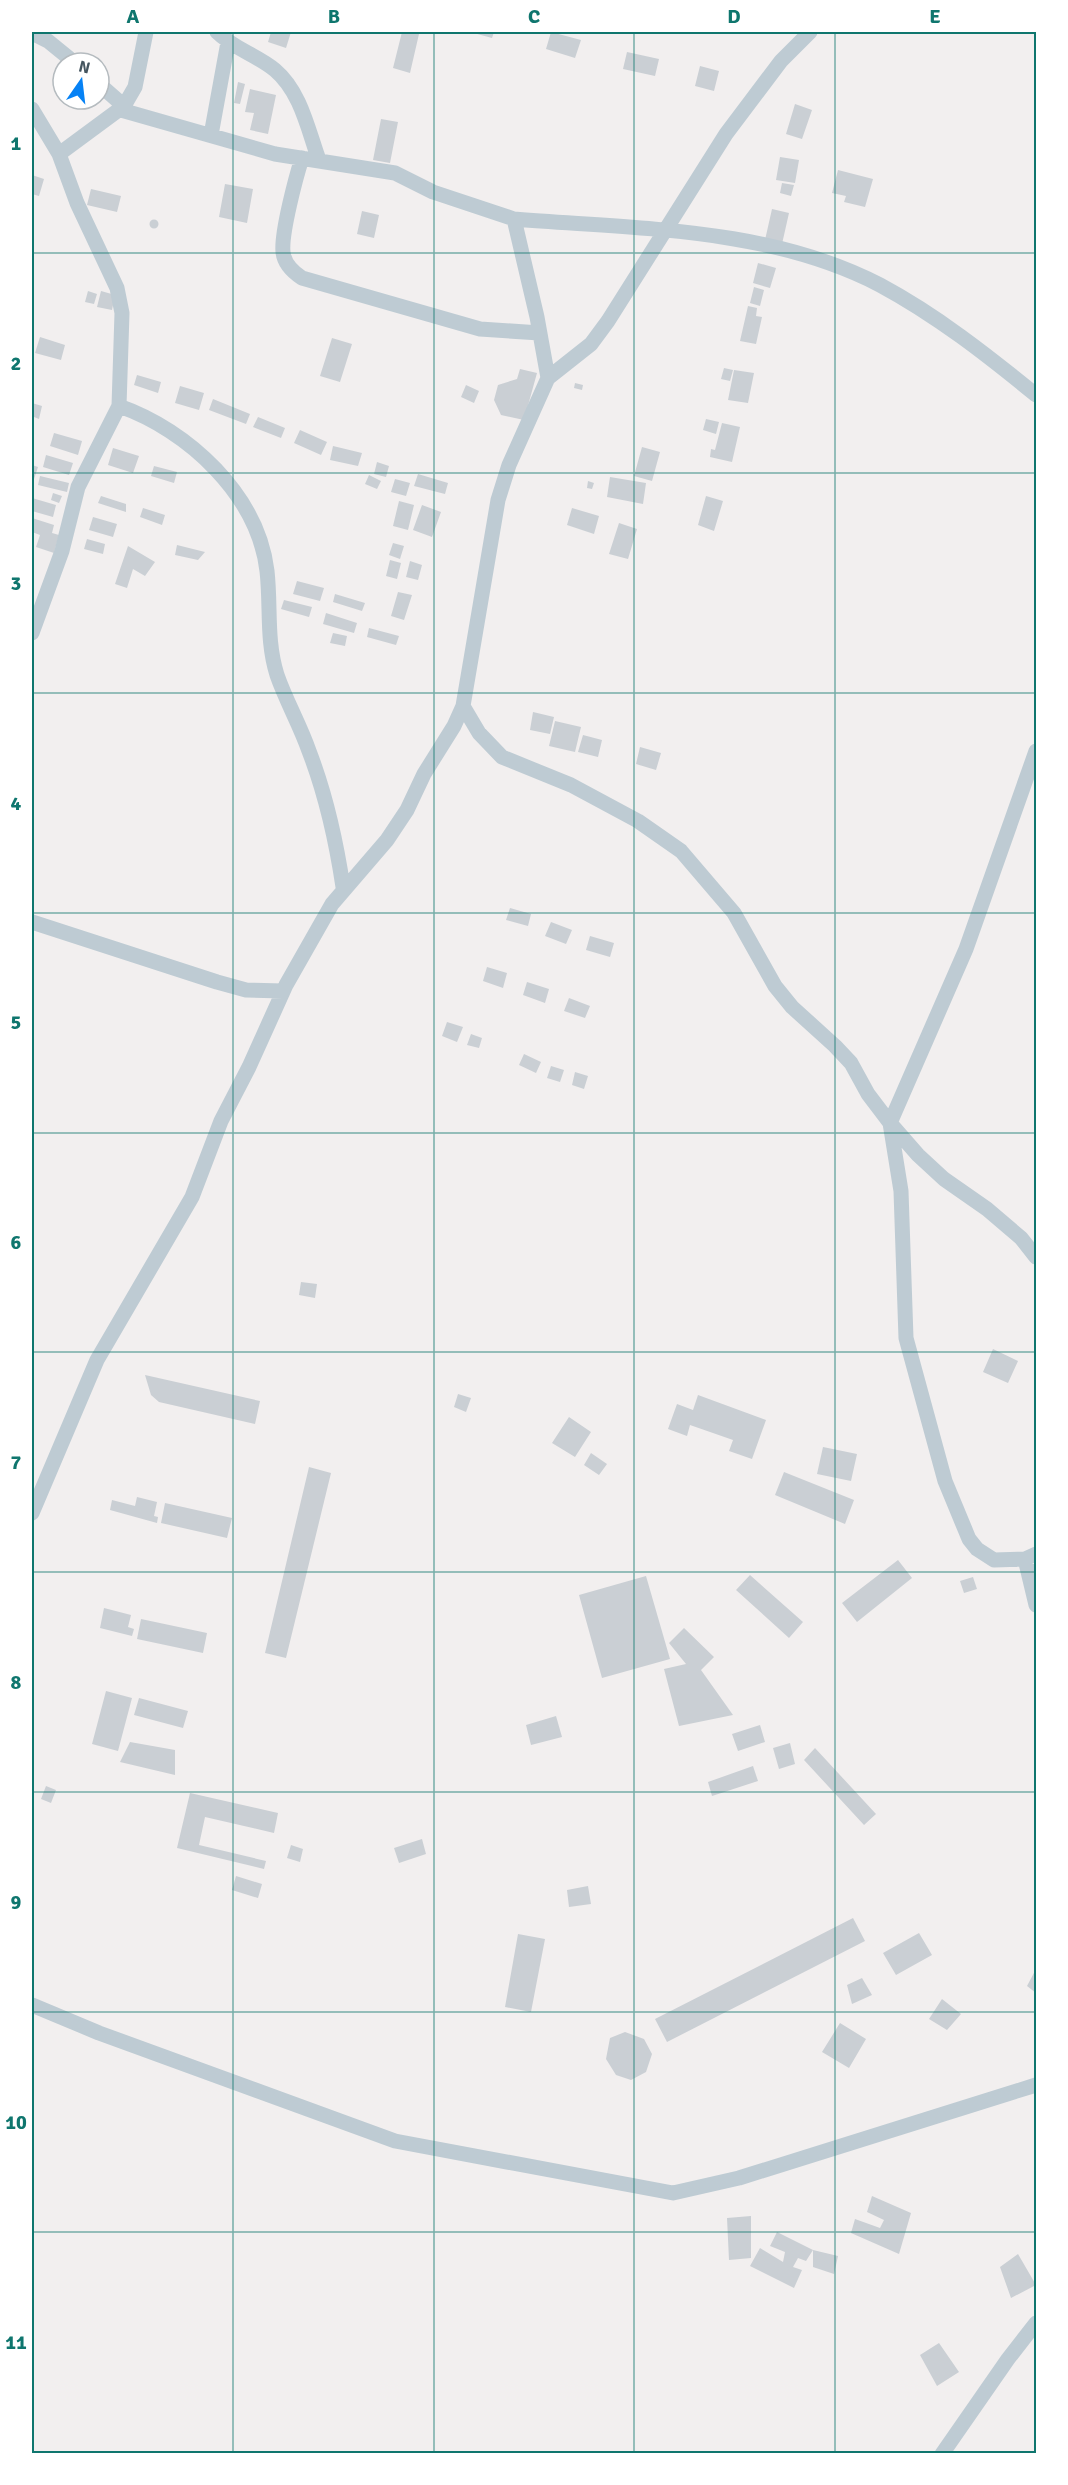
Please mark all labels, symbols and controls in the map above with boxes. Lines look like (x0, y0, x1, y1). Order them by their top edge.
text: A (127, 4, 140, 29)
text: B (328, 4, 340, 29)
text: C (528, 4, 540, 29)
text: D (727, 4, 741, 29)
text: E (929, 4, 941, 29)
north arrow (51, 51, 111, 111)
text: N (77, 56, 92, 78)
text: 1 (11, 131, 22, 156)
text: 2 (11, 351, 21, 376)
text: 3 (11, 571, 21, 596)
text: 4 (11, 791, 22, 816)
text: 5 (11, 1010, 21, 1035)
text: 6 (11, 1230, 22, 1255)
text: 7 (11, 1450, 22, 1475)
text: 8 (11, 1670, 22, 1695)
text: 9 (11, 1890, 22, 1915)
text: 10 (5, 2110, 27, 2135)
text: 11 (5, 2330, 27, 2355)

